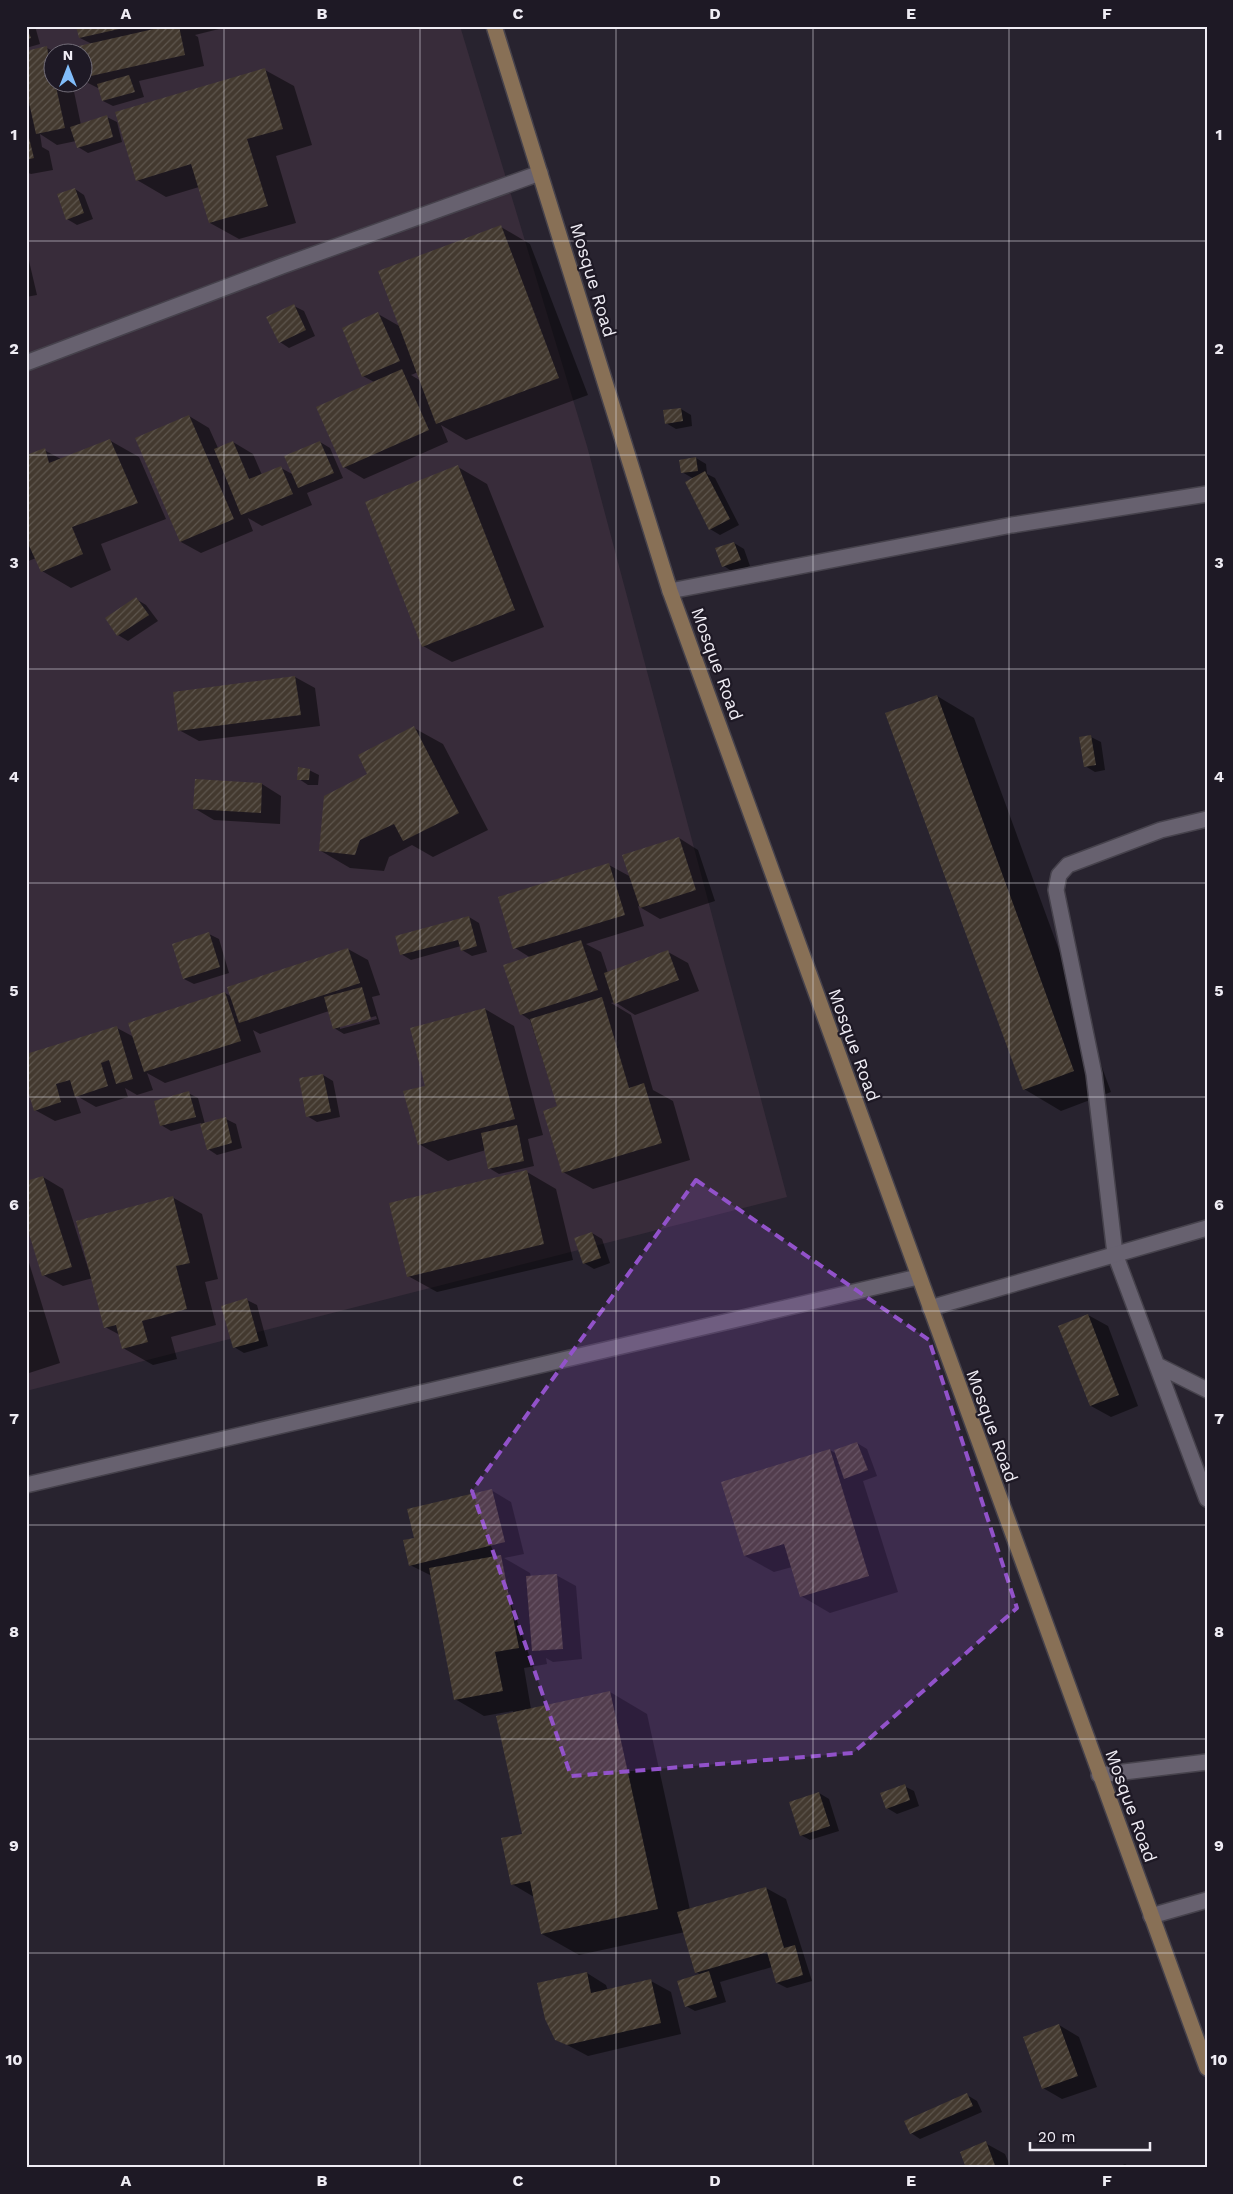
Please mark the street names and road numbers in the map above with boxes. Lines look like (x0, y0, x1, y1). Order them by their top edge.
street label: Mosque Road (566, 220, 621, 340)
street label: Mosque Road (687, 605, 748, 723)
street label: Mosque Road (824, 986, 885, 1104)
street label: Mosque Road (962, 1367, 1023, 1485)
street label: Mosque Road (1101, 1747, 1162, 1865)

